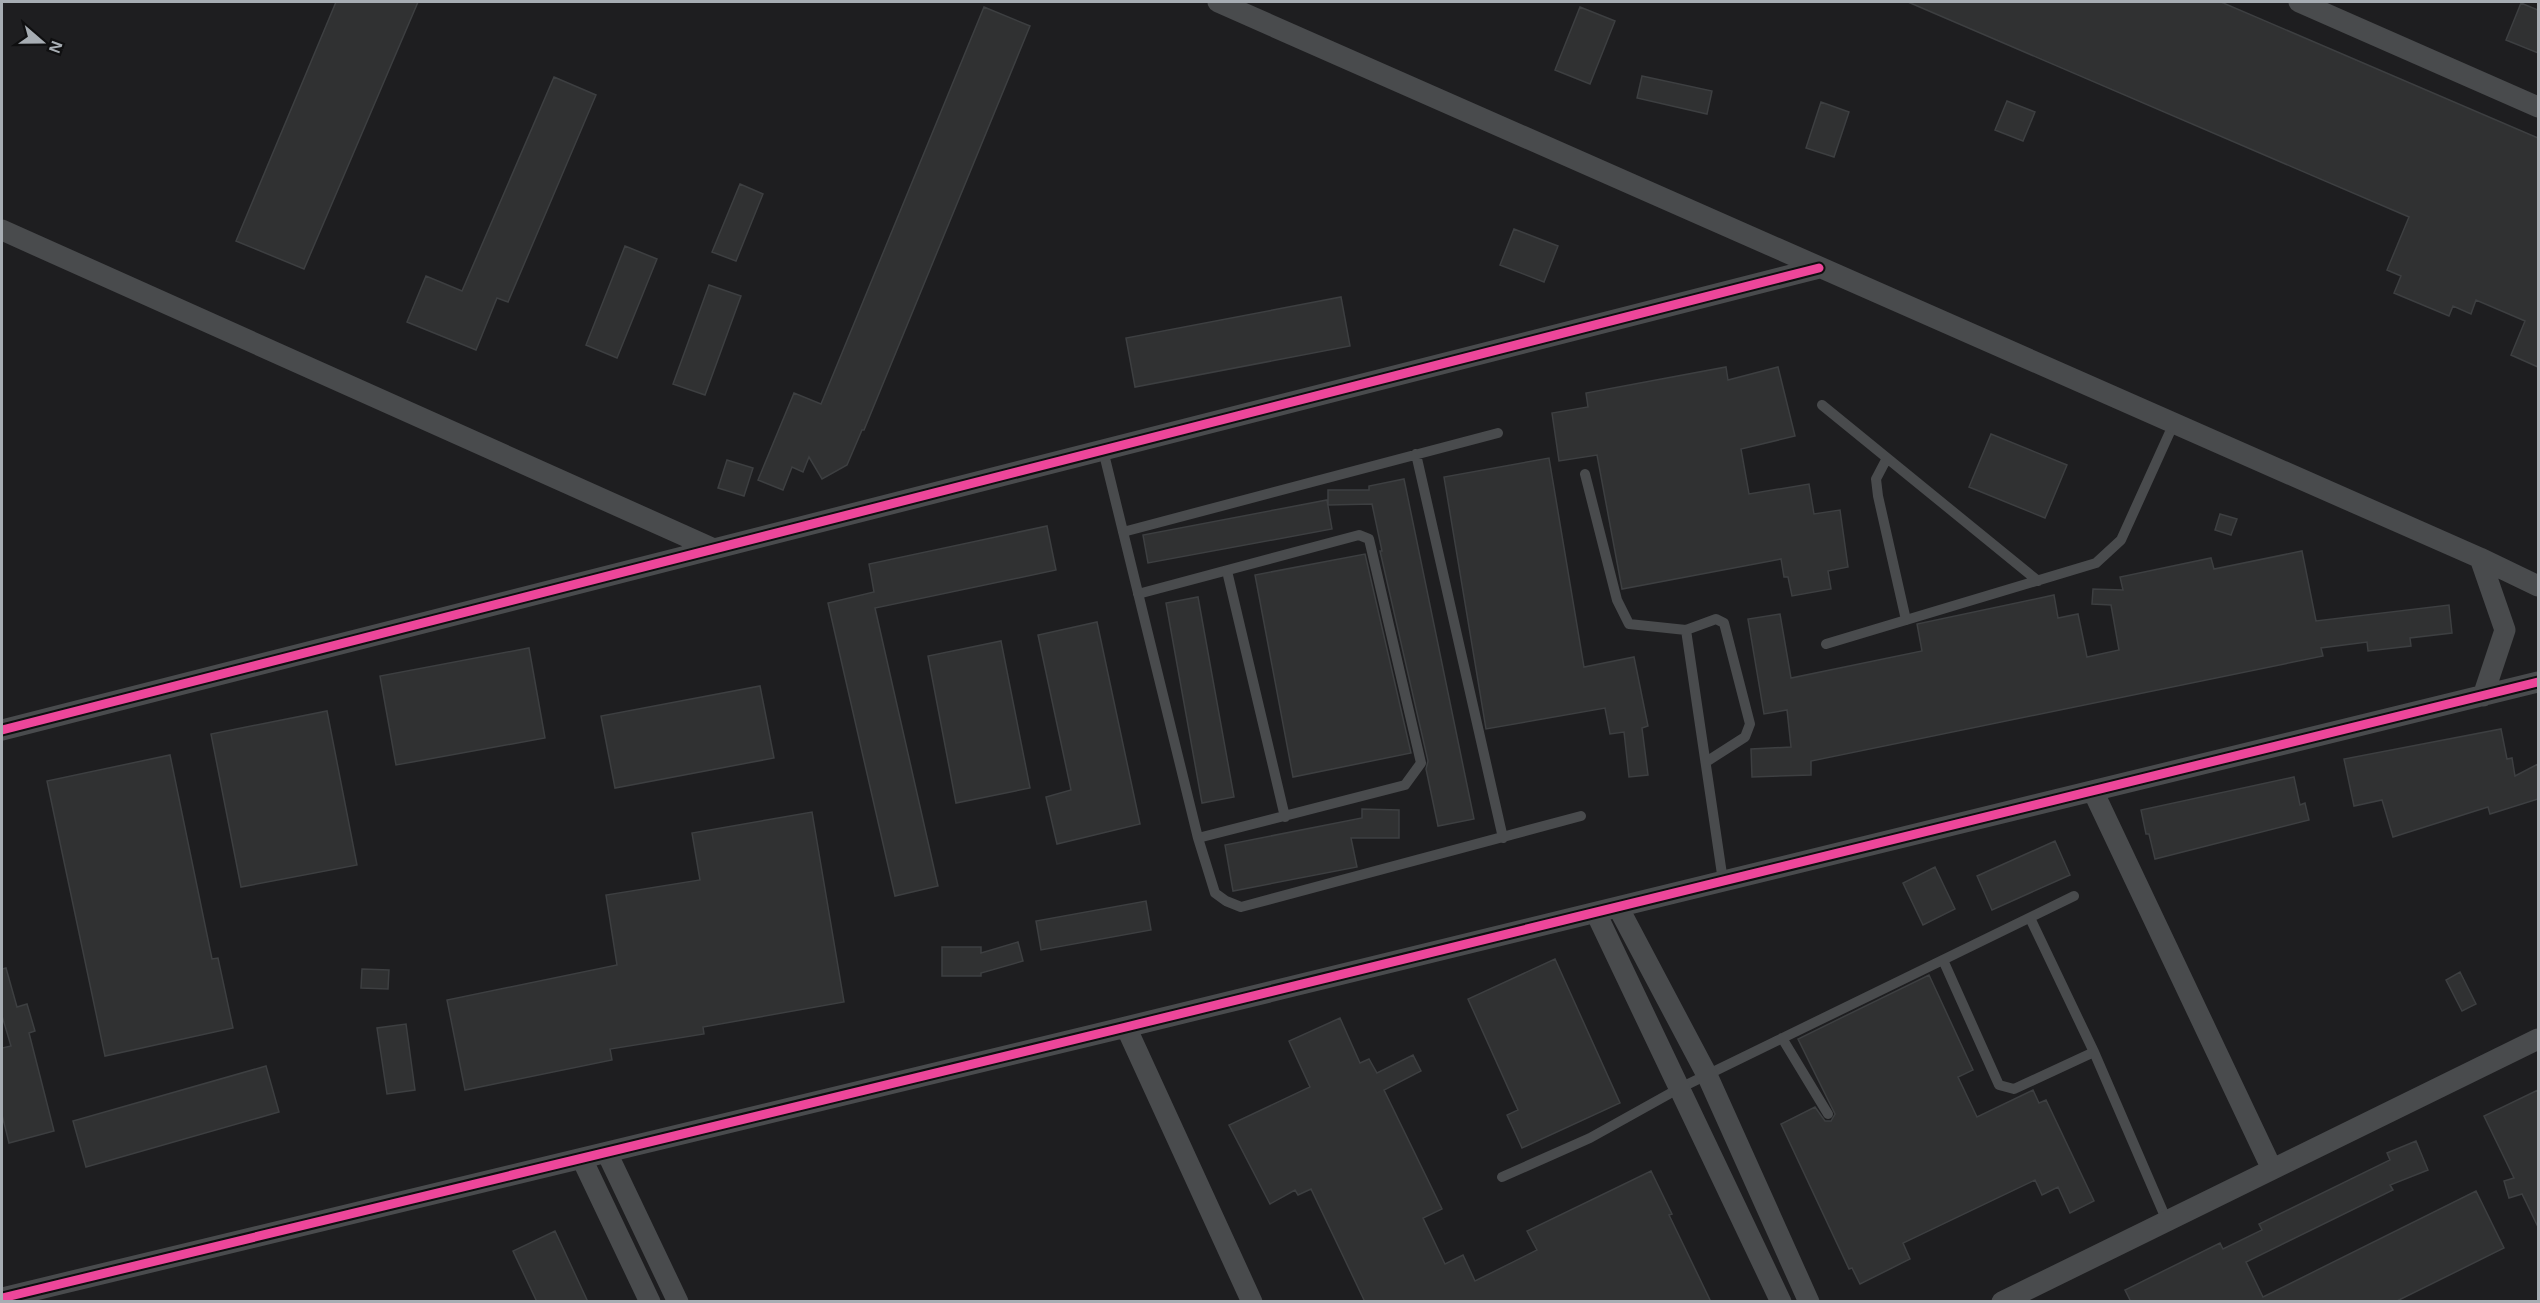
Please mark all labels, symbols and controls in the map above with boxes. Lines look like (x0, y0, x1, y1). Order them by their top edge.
north arrow (12, 12, 72, 72)
text: N (46, 39, 66, 55)

